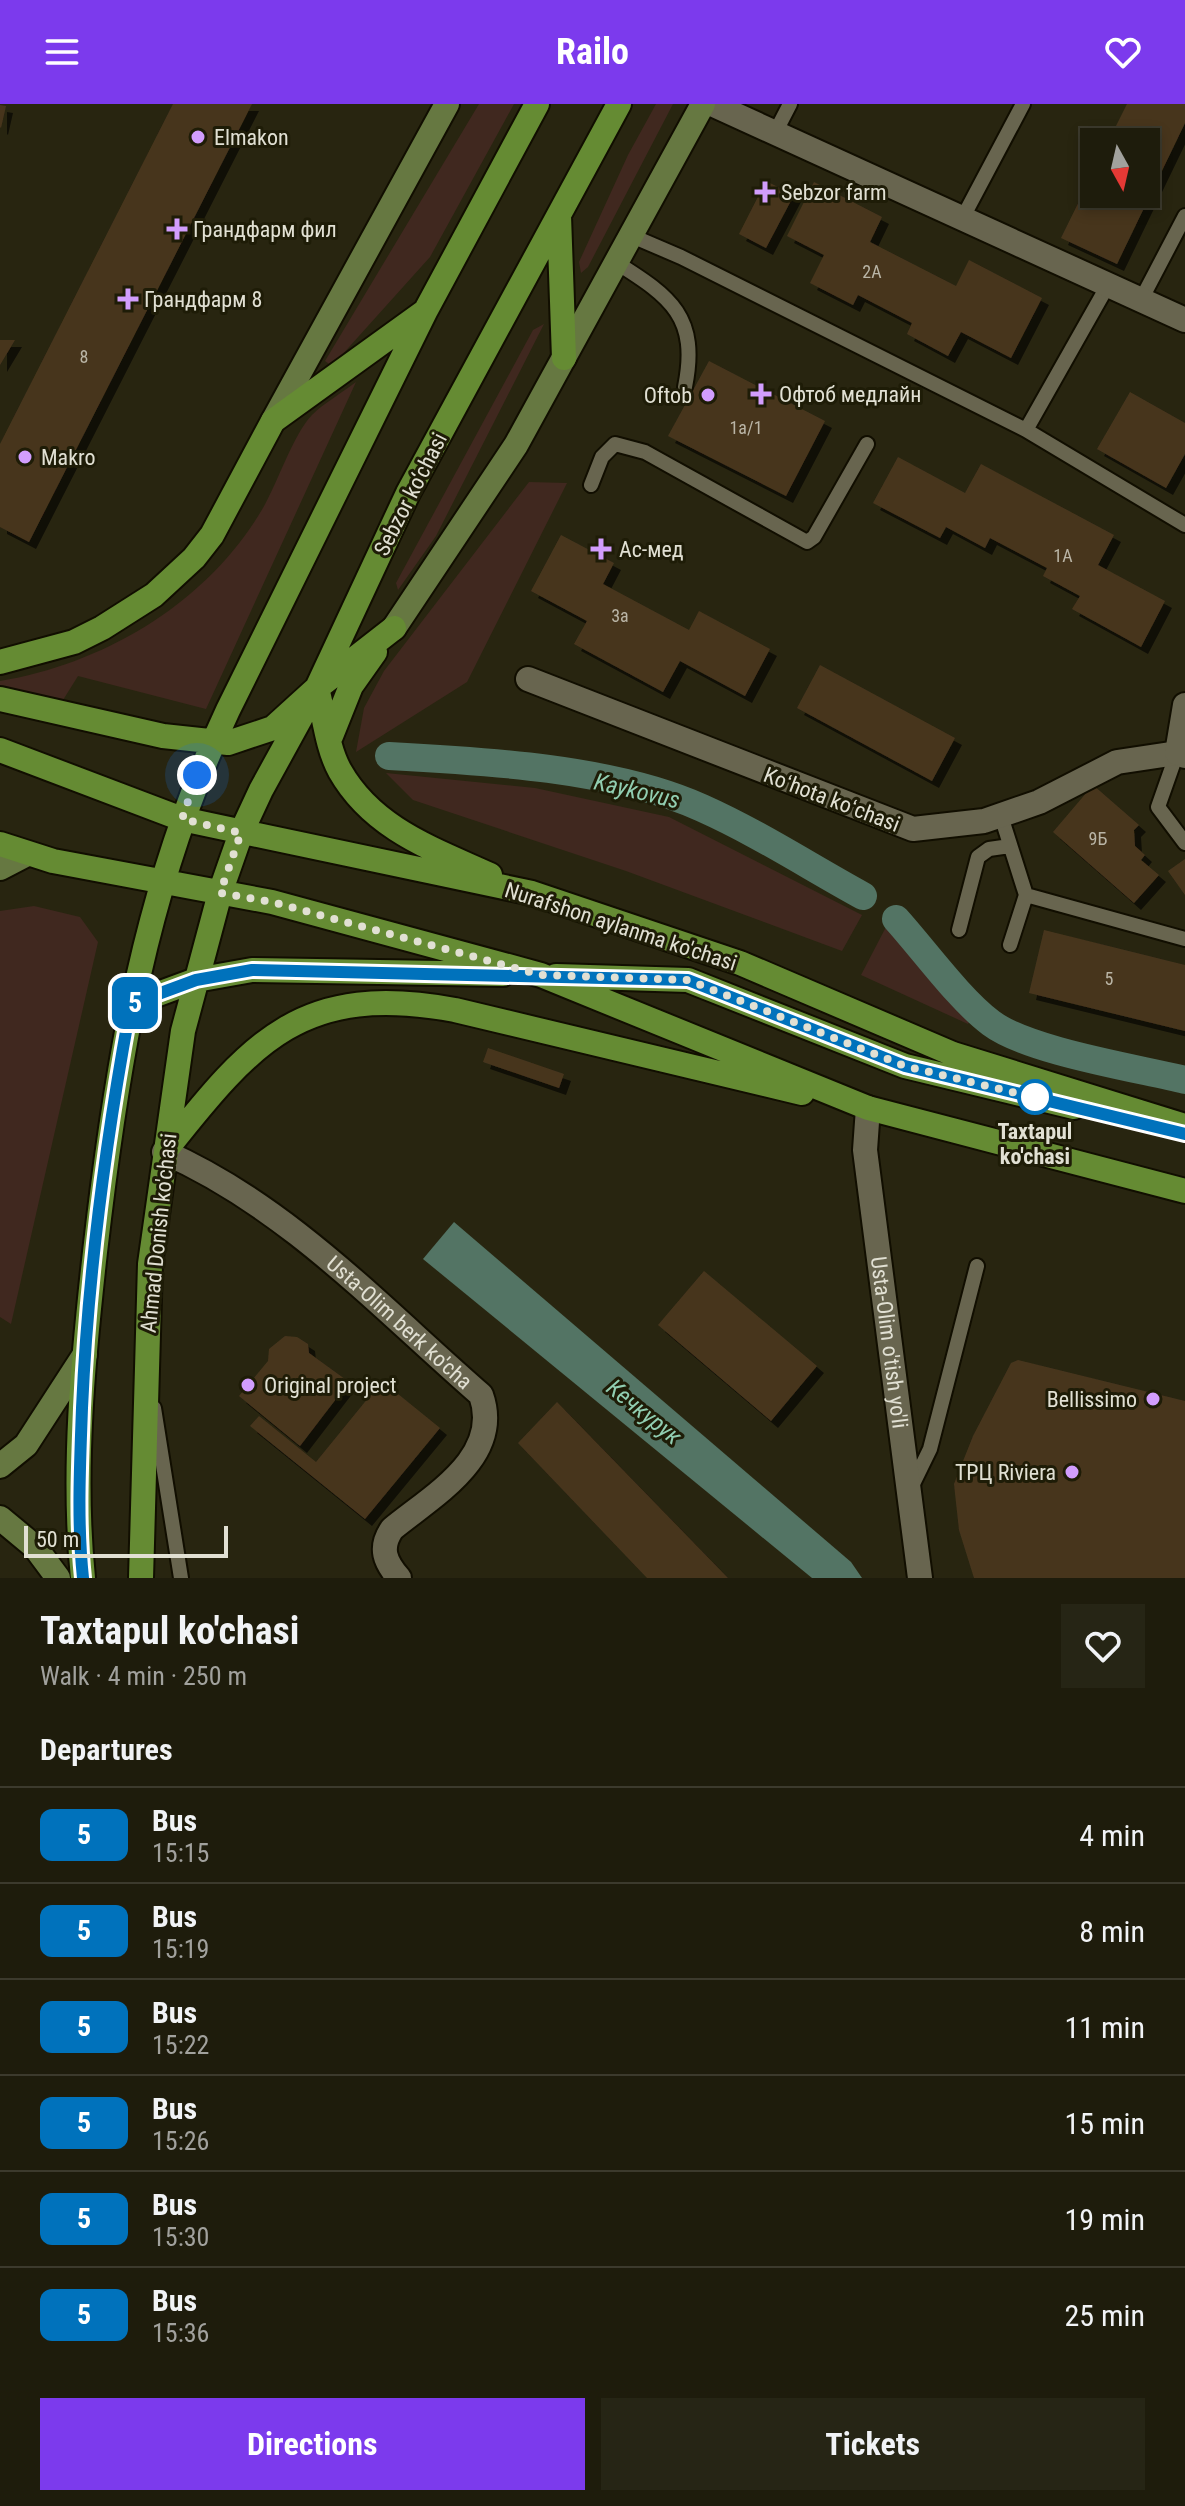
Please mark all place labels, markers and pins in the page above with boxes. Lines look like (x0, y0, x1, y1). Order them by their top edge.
place label: Elmakon (214, 125, 289, 150)
marker: Elmakon (189, 128, 207, 146)
place label: Sebzor farm (781, 180, 886, 205)
marker: Sebzor farm (756, 183, 774, 201)
place label: Грандфарм фил (193, 217, 337, 242)
marker: Грандфарм фил (168, 220, 186, 238)
place label: Грандфарм 8 (144, 287, 262, 312)
marker: Грандфарм 8 (119, 290, 137, 308)
place label: Офтоб медлайн (779, 382, 921, 407)
place label: Oftob (644, 383, 692, 408)
marker: Офтоб медлайн (750, 383, 772, 405)
marker: Oftob (699, 386, 717, 404)
place label: Makro (41, 445, 96, 470)
marker: Makro (16, 448, 34, 466)
place label: Ас-мед (619, 537, 684, 562)
marker: Ас-мед (590, 538, 612, 560)
marker: Taxtapul ko'chasi (1018, 1080, 1052, 1114)
place label: Taxtapul ko'chasi (998, 1119, 1072, 1169)
place label: Original project (264, 1373, 396, 1398)
marker: Original project (239, 1376, 257, 1394)
place label: Bellissimo (1047, 1387, 1137, 1412)
marker: Bellissimo (1144, 1390, 1162, 1408)
place label: ТРЦ Riviera (955, 1460, 1056, 1485)
marker: ТРЦ Riviera (1063, 1463, 1081, 1481)

